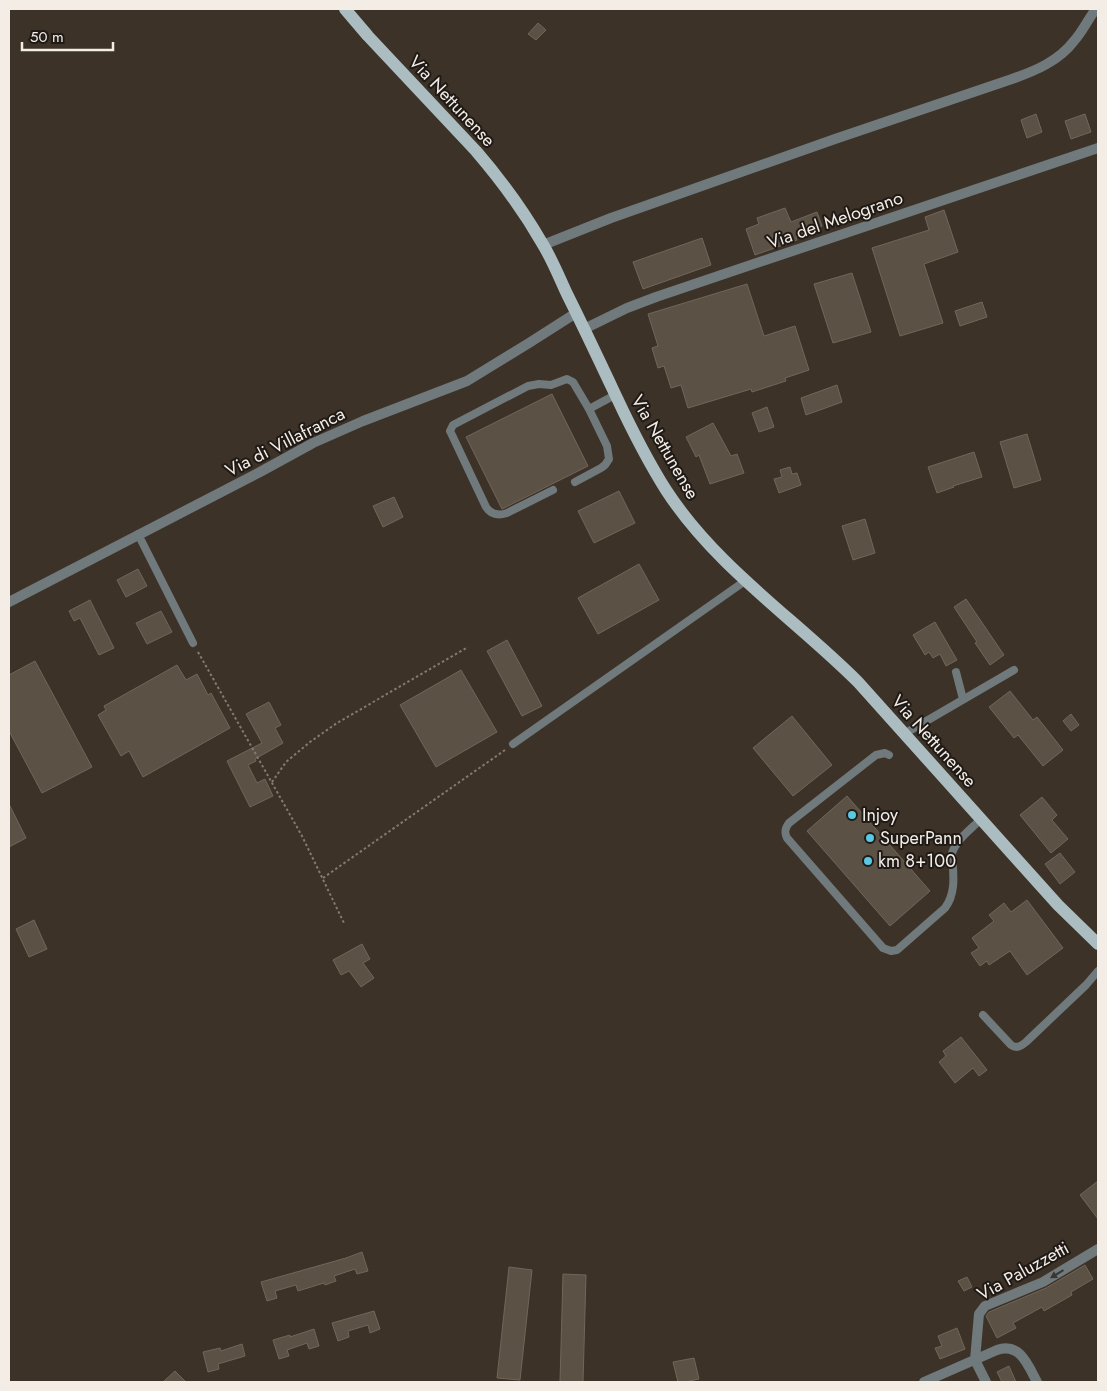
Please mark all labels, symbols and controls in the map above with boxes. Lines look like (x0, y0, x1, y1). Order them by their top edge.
scale bar (22, 20, 114, 52)
text: 50 m (30, 26, 64, 48)
street label: Via Nettunense (403, 49, 501, 153)
street label: Via del Melograno (764, 185, 906, 255)
street label: Via Nettunense (625, 390, 705, 504)
street label: Via di Villafranca (221, 401, 349, 483)
street label: Via Nettunense (885, 689, 983, 793)
place label: Injoy (862, 802, 898, 828)
marker: Injoy (846, 809, 858, 821)
place label: SuperPann (880, 825, 962, 851)
marker: SuperPann (864, 832, 876, 844)
place label: km 8+100 (878, 848, 956, 874)
marker: km 8+100 (862, 855, 874, 867)
street label: Via Paluzzetti (972, 1235, 1074, 1307)
one-way arrow (1049, 1270, 1064, 1278)

